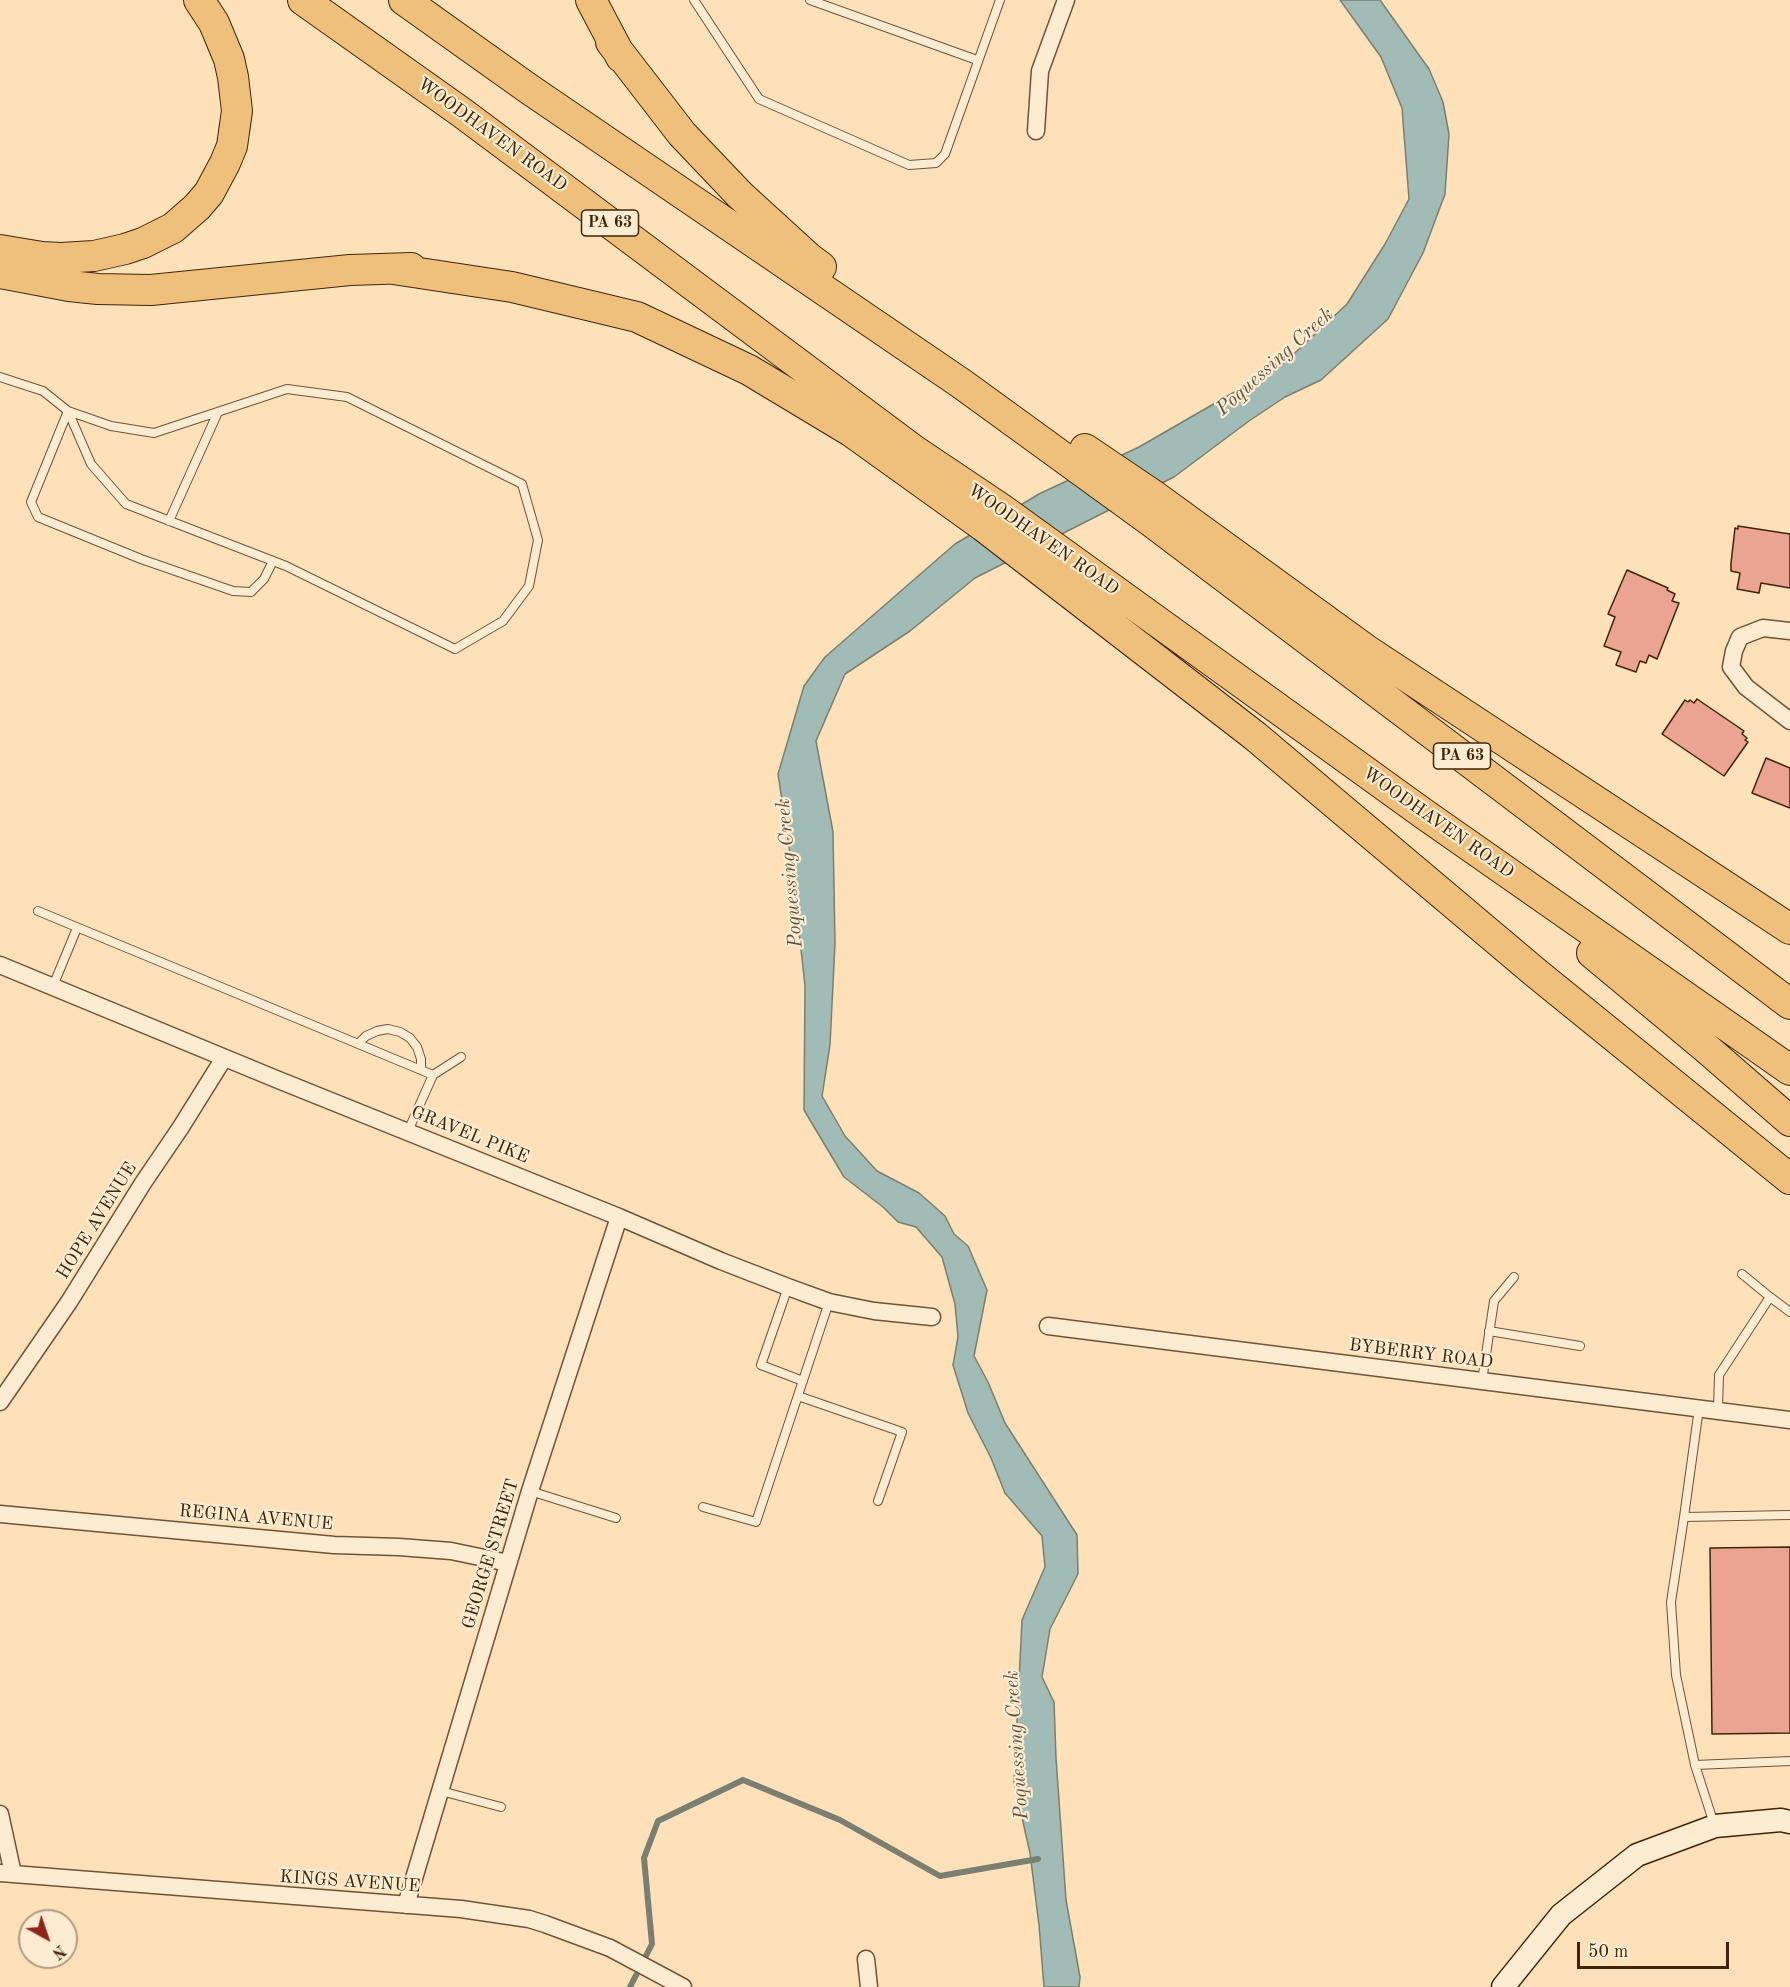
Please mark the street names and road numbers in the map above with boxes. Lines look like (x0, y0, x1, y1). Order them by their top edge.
street label: WOODHAVEN ROAD (413, 73, 571, 197)
road number: PA 63 (582, 210, 638, 236)
street label: WOODHAVEN ROAD (963, 480, 1123, 600)
road number: PA 63 (1434, 743, 1490, 769)
street label: WOODHAVEN ROAD (1358, 763, 1518, 883)
street label: GRAVEL PIKE (408, 1101, 532, 1169)
street label: HOPE AVENUE (52, 1158, 142, 1284)
street label: BYBERRY ROAD (1348, 1334, 1494, 1374)
street label: GEORGE STREET (458, 1476, 524, 1632)
street label: REGINA AVENUE (178, 1500, 334, 1536)
street label: KINGS AVENUE (279, 1866, 421, 1898)

